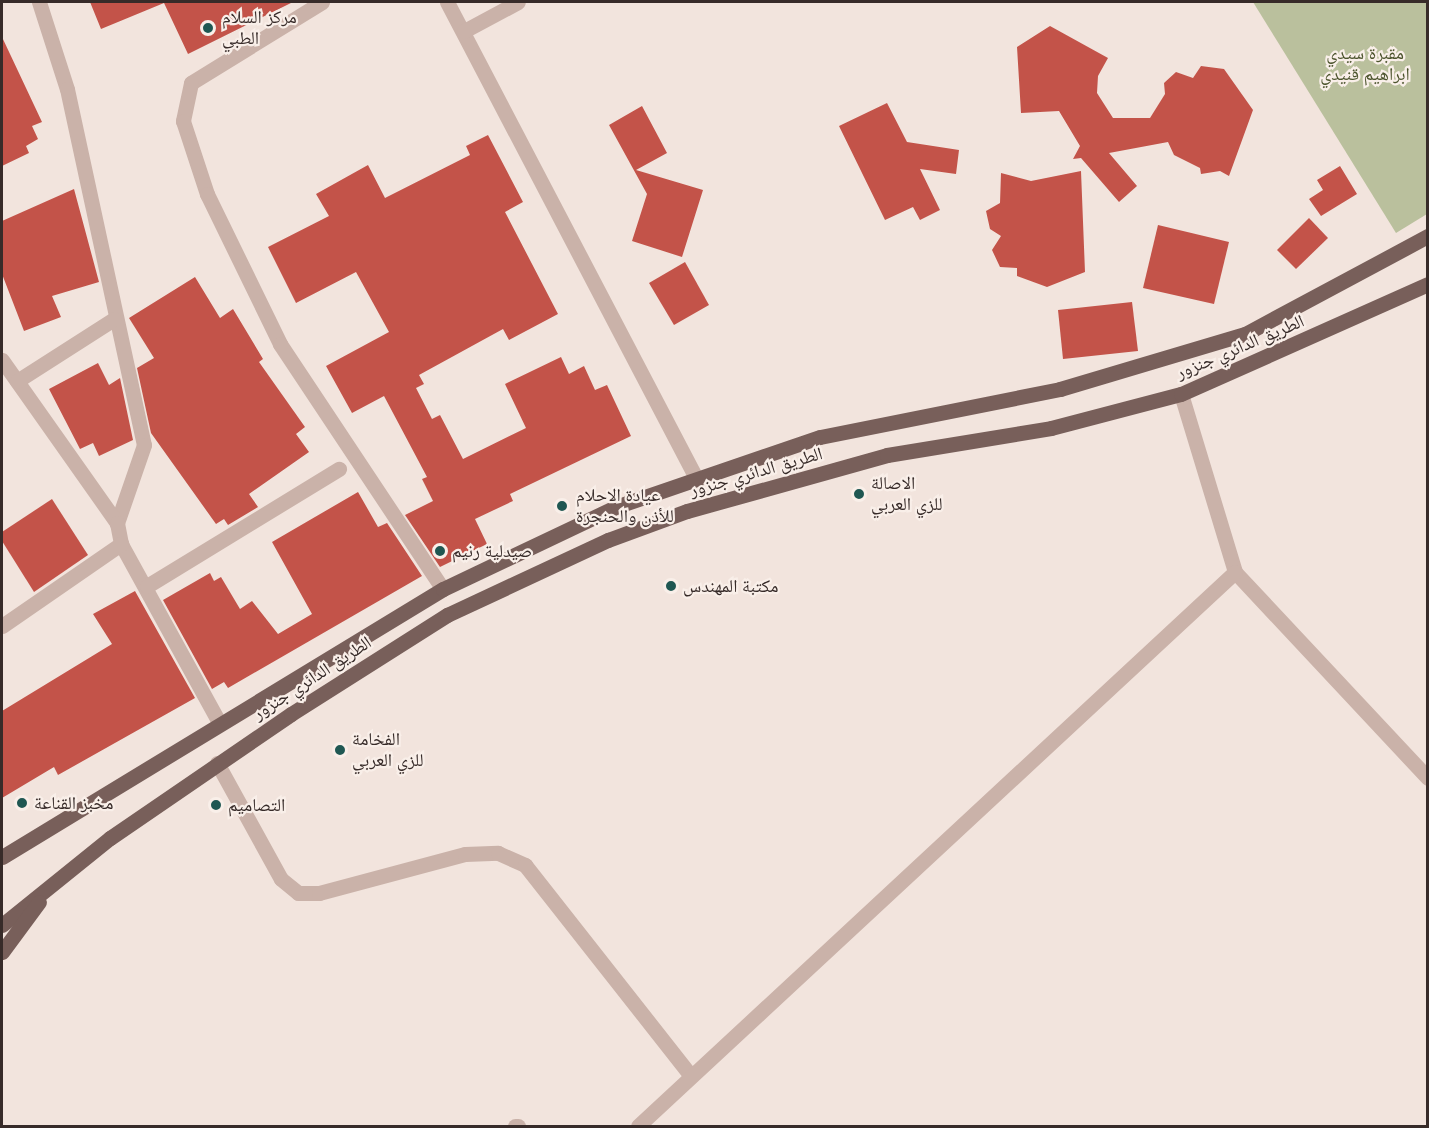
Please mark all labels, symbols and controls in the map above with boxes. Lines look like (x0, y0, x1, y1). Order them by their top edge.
place label: مركز السلام الطبي (222, 7, 297, 50)
marker: مركز السلام الطبي (199, 19, 217, 37)
park label: مقبرة سيدي ابراهيم قنيدي (1320, 43, 1410, 86)
street label: الطريق الدائري جنزور (1173, 310, 1307, 384)
street label: الطريق الدائري جنزور (687, 443, 825, 501)
place label: الاصالة للزي العربي (871, 473, 942, 516)
place label: عيادة الاحلام للأذن والحنجرة (576, 485, 674, 528)
marker: الاصالة للزي العربي (852, 487, 866, 501)
marker: عيادة الاحلام للأذن والحنجرة (553, 497, 571, 515)
place label: صيدلية رنيم (452, 540, 532, 562)
marker: صيدلية رنيم (433, 544, 447, 558)
place label: مكتبة المهندس (683, 575, 778, 597)
marker: مكتبة المهندس (664, 579, 678, 593)
street label: الطريق الدائري جنزور (249, 632, 375, 724)
place label: الفخامة للزي العربي (352, 729, 423, 771)
marker: الفخامة للزي العربي (333, 743, 347, 757)
place label: مخبز القناعة (34, 792, 114, 814)
place label: التصاميم (228, 794, 285, 816)
marker: مخبز القناعة (15, 796, 29, 810)
marker: التصاميم (209, 798, 223, 812)

